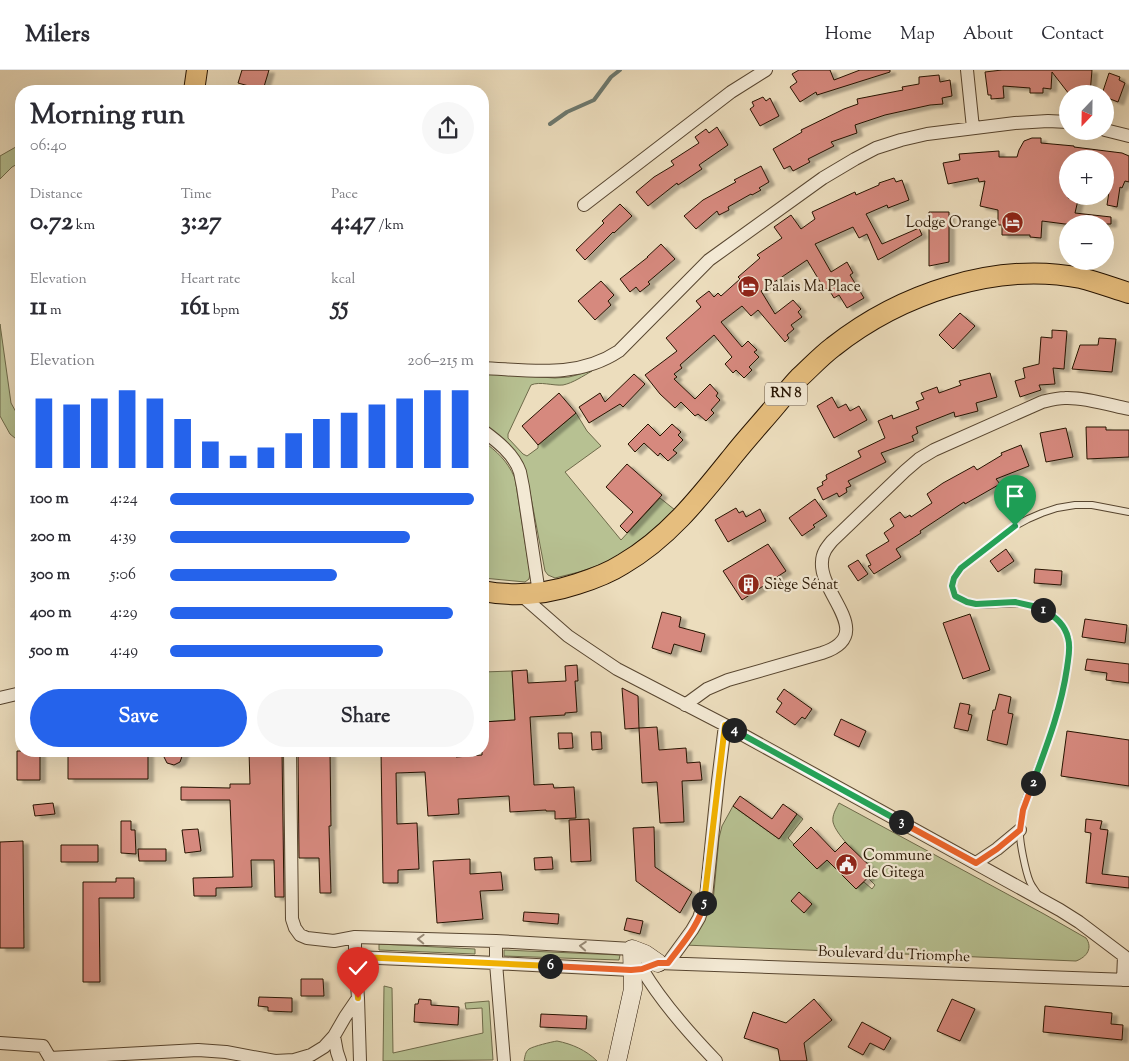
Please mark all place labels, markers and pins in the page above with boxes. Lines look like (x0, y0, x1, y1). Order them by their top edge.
hotel icon: Lodge Orange (1001, 211, 1025, 235)
place label: Lodge Orange (906, 213, 997, 234)
hotel icon: Palais Ma Place (736, 275, 760, 299)
place label: Palais Ma Place (764, 277, 861, 298)
pin (994, 475, 1036, 526)
building icon: Siège Sénat (736, 573, 760, 597)
place label: Siège Sénat (764, 575, 838, 596)
pin: 1 (1030, 598, 1056, 622)
pin: 4 (722, 718, 746, 742)
pin: 2 (1020, 770, 1046, 796)
pin: 3 (888, 810, 914, 834)
place label: Commune de Gitega (863, 846, 932, 884)
public building icon: Commune de Gitega (835, 853, 859, 877)
pin: 5 (692, 890, 716, 916)
pin (337, 947, 379, 998)
pin: 6 (538, 954, 562, 978)

